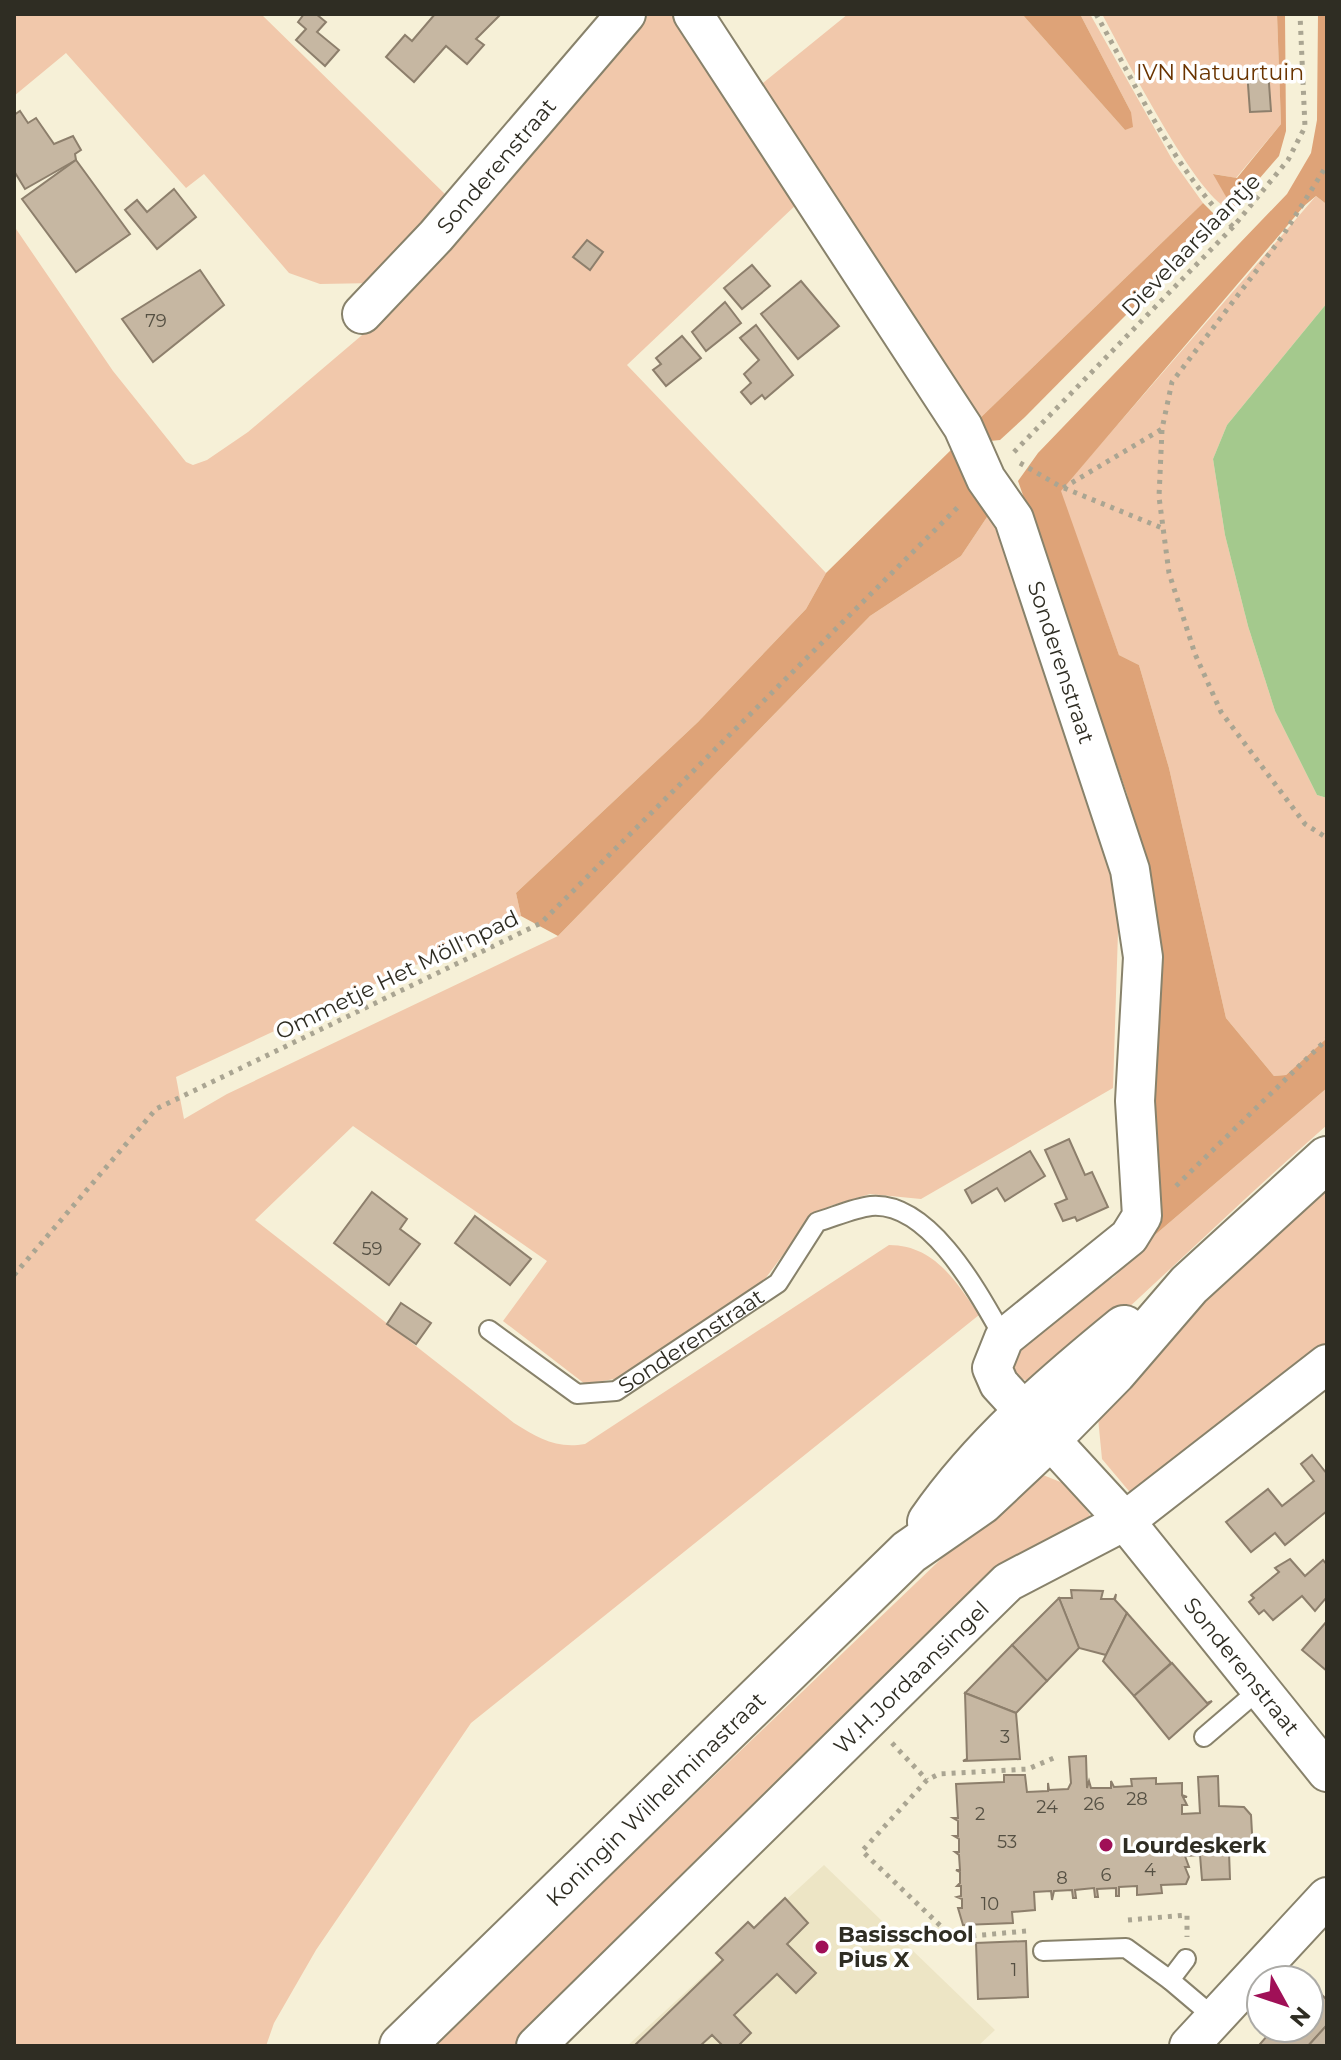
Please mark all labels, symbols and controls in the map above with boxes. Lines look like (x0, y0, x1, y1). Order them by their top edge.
park label: IVN Natuurtuin (1136, 59, 1304, 86)
street label: Sonderenstraat (431, 92, 562, 239)
street label: Dievelaarslaantje (1116, 168, 1266, 322)
house number: 79 (145, 310, 167, 332)
street label: Sonderenstraat (1022, 577, 1101, 747)
street label: Ommetje Het Möll'npad (271, 904, 523, 1046)
house number: 59 (361, 1238, 383, 1260)
street label: Sonderenstraat (613, 1283, 769, 1399)
street label: Sonderenstraat (1178, 1592, 1306, 1741)
street label: W.H.Jordaansingel (828, 1595, 994, 1759)
street label: Koningin Wilhelminastraat (540, 1686, 771, 1912)
house number: 3 (1000, 1726, 1010, 1748)
house number: 28 (1126, 1788, 1148, 1810)
house number: 26 (1083, 1793, 1105, 1815)
house number: 24 (1036, 1796, 1058, 1818)
house number: 2 (975, 1803, 985, 1825)
house number: 53 (997, 1831, 1017, 1853)
place label: Lourdeskerk (1122, 1832, 1267, 1859)
marker: Lourdeskerk (1097, 1836, 1115, 1854)
house number: 4 (1144, 1859, 1156, 1881)
house number: 6 (1101, 1864, 1112, 1886)
house number: 8 (1056, 1867, 1068, 1889)
house number: 10 (981, 1893, 999, 1915)
place label: Basisschool Pius X (838, 1921, 974, 1973)
marker: Basisschool Pius X (813, 1938, 831, 1956)
house number: 1 (1011, 1959, 1017, 1981)
north arrow (1245, 1964, 1325, 2044)
text: N (1284, 2001, 1316, 2032)

